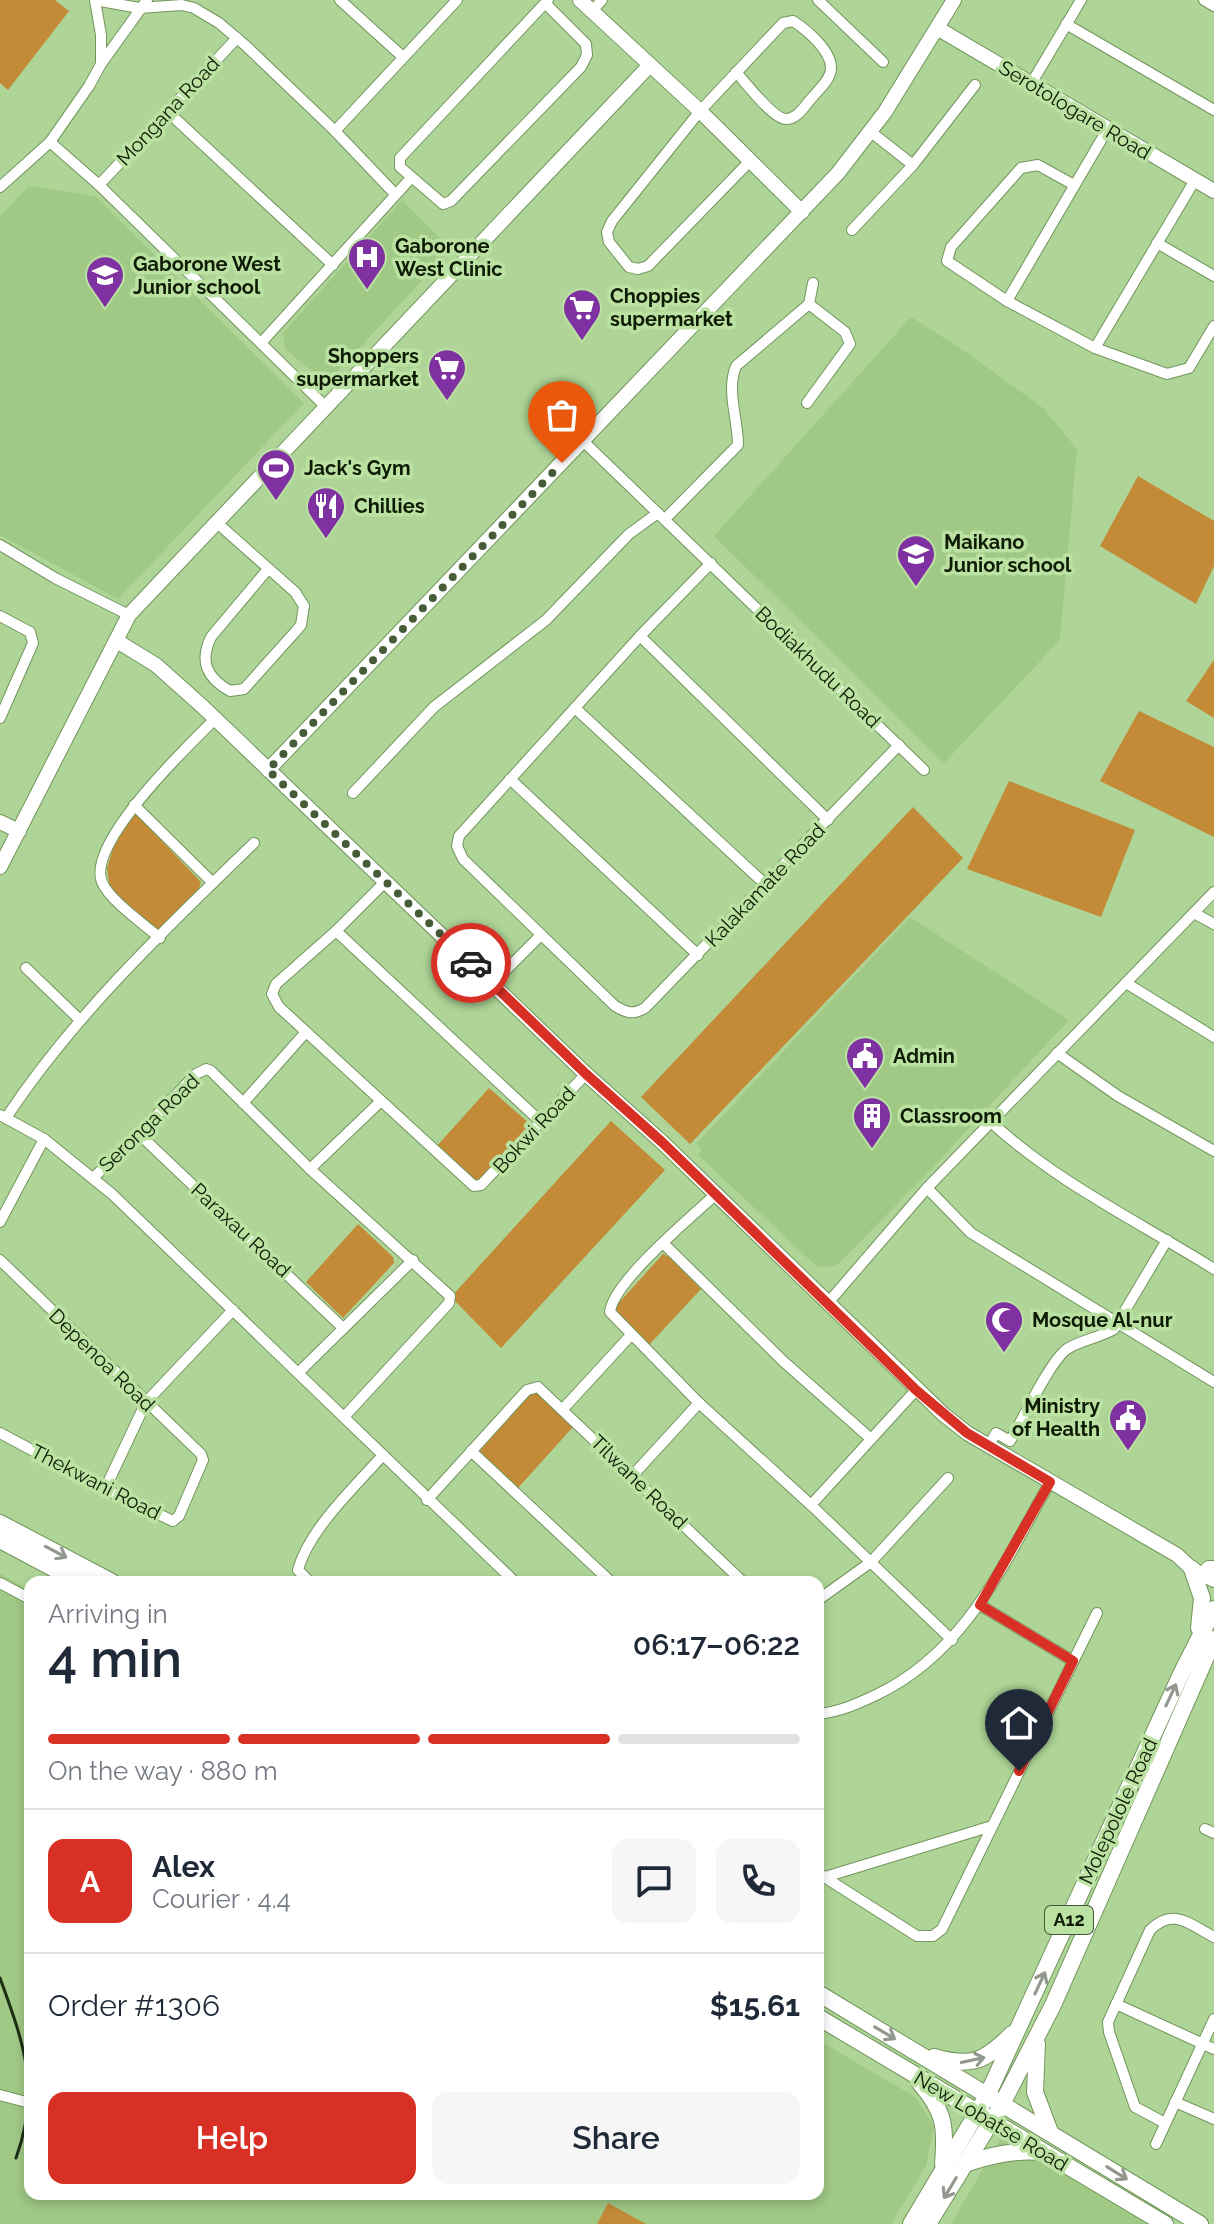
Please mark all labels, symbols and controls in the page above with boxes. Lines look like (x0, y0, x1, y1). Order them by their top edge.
street label: Mongana Road (112, 52, 224, 170)
street label: Serotologare Road (995, 55, 1155, 165)
place label: Gaborone West Clinic (395, 234, 503, 281)
hospital icon: Gaborone West Clinic (346, 236, 388, 291)
place label: Gaborone West Junior school (133, 252, 281, 299)
school or university icon: Gaborone West Junior school (84, 254, 126, 309)
place label: Choppies supermarket (610, 284, 733, 331)
supermarket icon: Choppies supermarket (561, 287, 603, 342)
place label: Shoppers supermarket (296, 344, 419, 391)
supermarket icon: Shoppers supermarket (426, 347, 468, 402)
pin (528, 381, 596, 463)
icon: bag (540, 393, 584, 437)
sports icon: Jack's Gym (255, 447, 297, 502)
place label: Jack's Gym (304, 456, 411, 480)
restaurant icon: Chillies (305, 485, 347, 540)
place label: Chillies (354, 494, 425, 518)
place label: Maikano Junior school (944, 530, 1072, 577)
school or university icon: Maikano Junior school (895, 533, 937, 588)
street label: Bodiakhudu Road (751, 601, 885, 733)
street label: Kalakamate Road (700, 818, 830, 952)
courier (431, 923, 511, 1003)
icon: car (449, 941, 493, 985)
public building icon: Admin (844, 1035, 886, 1090)
place label: Admin (893, 1044, 955, 1068)
street label: Seronga Road (94, 1069, 204, 1177)
street label: Bokwi Road (488, 1082, 580, 1178)
building icon: Classroom (851, 1095, 893, 1150)
place label: Classroom (900, 1104, 1002, 1128)
street label: Paraxau Road (186, 1178, 296, 1282)
mosque icon: Mosque Al-nur (983, 1299, 1025, 1354)
street label: Depenoa Road (44, 1304, 160, 1416)
place label: Mosque Al-nur (1032, 1308, 1173, 1332)
place label: Ministry of Health (1012, 1394, 1100, 1441)
public building icon: Ministry of Health (1107, 1397, 1149, 1452)
street label: Tilwane Road (586, 1430, 692, 1534)
street label: Thekwani Road (27, 1439, 165, 1525)
one-way arrow (44, 1544, 68, 1560)
text: Arriving in (48, 1599, 168, 1629)
text: 06:17–06:22 (633, 1627, 800, 1662)
text: 4 min (48, 1628, 182, 1689)
one-way arrow (1164, 1684, 1179, 1708)
pin (985, 1689, 1053, 1771)
icon: home (997, 1701, 1041, 1745)
street label: Molepolole Road (1074, 1734, 1162, 1888)
text: On the way · 880 m (48, 1756, 278, 1786)
button: chat (612, 1839, 696, 1923)
button: phone (716, 1839, 800, 1923)
text: Alex (152, 1849, 215, 1884)
text: A (80, 1864, 100, 1899)
text: Courier · 4.4 (152, 1884, 291, 1914)
road number: A12 (1045, 1906, 1093, 1934)
one-way arrow (1033, 1971, 1048, 1995)
text: Order #1306 (48, 1988, 220, 2023)
text: $15.61 (710, 1988, 800, 2023)
one-way arrow (873, 2025, 896, 2041)
one-way arrow (960, 2052, 986, 2067)
street label: New Lobatse Road (910, 2066, 1072, 2176)
button: Help (48, 2092, 416, 2184)
button: Share (432, 2092, 800, 2184)
one-way arrow (1105, 2165, 1128, 2181)
one-way arrow (942, 2176, 958, 2199)

